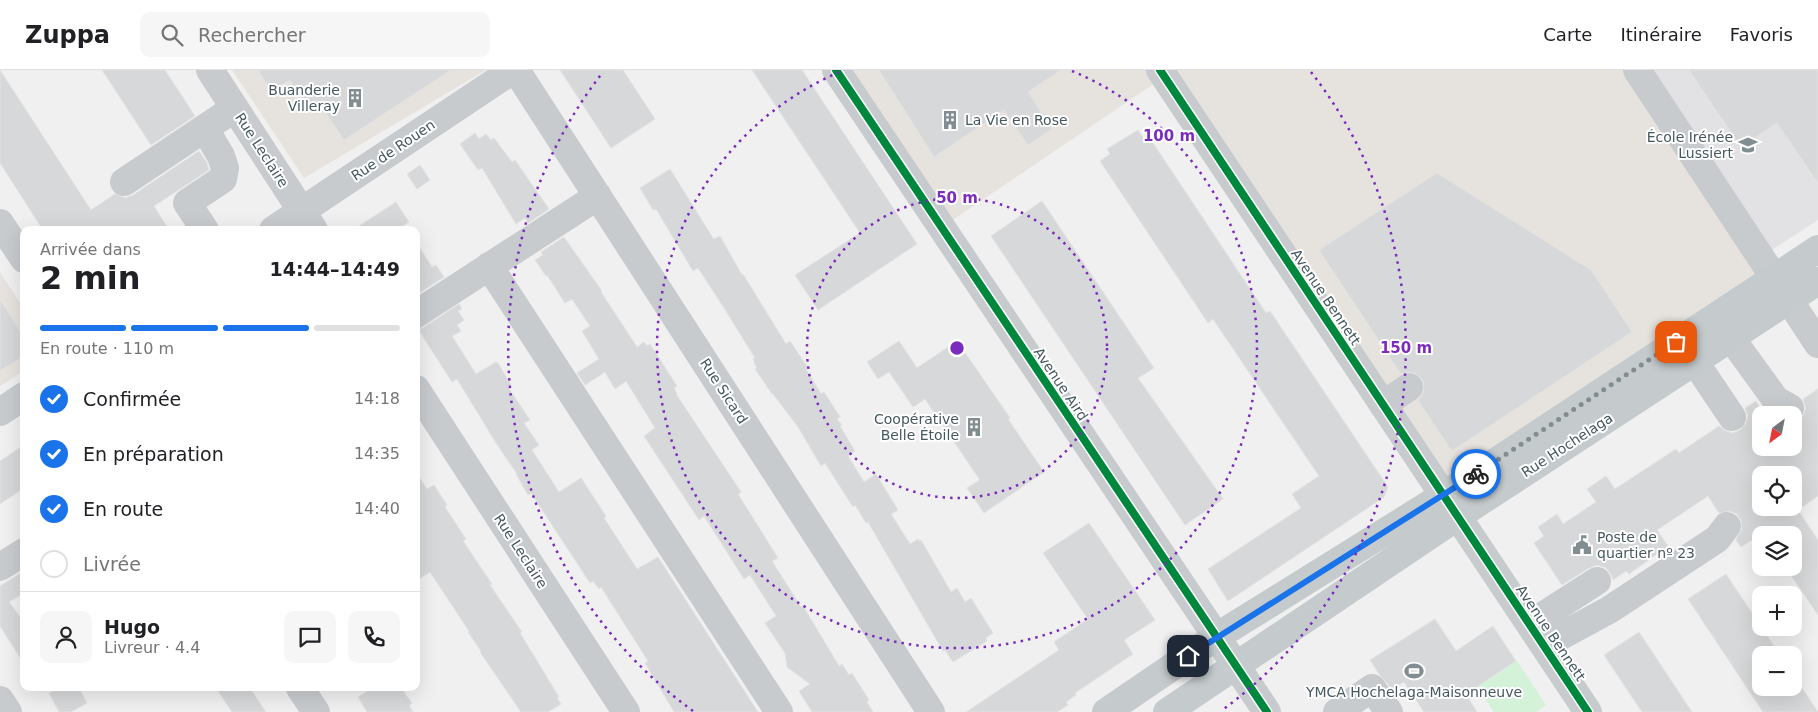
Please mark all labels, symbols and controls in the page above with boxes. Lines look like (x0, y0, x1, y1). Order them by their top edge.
search box (140, 12, 490, 57)
text: Zuppa (25, 21, 110, 49)
icon: search (158, 21, 186, 49)
text: Rechercher (198, 24, 306, 46)
text: Carte (1543, 24, 1592, 45)
text: Itinéraire (1620, 24, 1702, 45)
text: Favoris (1730, 24, 1793, 45)
place label: Buanderie Villeray (268, 82, 340, 114)
building icon: Buanderie Villeray (344, 87, 366, 109)
building icon: La Vie en Rose (939, 109, 961, 131)
street label: Rue Leclaire (232, 110, 292, 190)
place label: La Vie en Rose (965, 112, 1068, 128)
street label: Rue de Rouen (348, 116, 438, 184)
text: 100 m (1143, 127, 1195, 145)
place label: École Irénée Lussiert (1647, 129, 1734, 161)
school or university icon: École Irénée Lussiert (1737, 134, 1759, 156)
text: 50 m (936, 189, 978, 207)
text: Arrivée dans (40, 240, 141, 259)
street label: Avenue Bennett (1288, 246, 1364, 348)
text: 14:44–14:49 (270, 258, 400, 280)
text: 2 min (40, 259, 141, 297)
pin (1655, 321, 1697, 363)
icon: bag (1662, 328, 1690, 356)
text: En route · 110 m (40, 339, 174, 358)
centre of rings (948, 339, 966, 357)
text: 150 m (1380, 339, 1432, 357)
street label: Avenue Aird (1031, 345, 1091, 423)
street label: Rue Sicard (697, 355, 751, 427)
icon: check (40, 385, 68, 413)
text: Confirmée (83, 388, 181, 410)
text: 14:18 (354, 389, 400, 408)
north arrow (1752, 406, 1802, 456)
map controls (1752, 406, 1802, 696)
street label: Rue Hochelaga (1519, 410, 1615, 480)
place label: Coopérative Belle Étoile (874, 411, 959, 443)
building icon: Coopérative Belle Étoile (963, 416, 985, 438)
icon: check (40, 440, 68, 468)
text: En préparation (83, 443, 224, 465)
text: 14:35 (354, 444, 400, 463)
courier (1451, 449, 1501, 499)
icon: bike (1462, 460, 1490, 488)
button: locate (1752, 466, 1802, 516)
icon: check (40, 495, 68, 523)
text: En route (83, 498, 163, 520)
text: 14:40 (354, 499, 400, 518)
street label: Rue Leclaire (491, 511, 551, 591)
button: layers (1752, 526, 1802, 576)
place label: Poste de quartier nº 23 (1597, 529, 1695, 561)
public building icon: Poste de quartier nº 23 (1571, 534, 1593, 556)
text: Livrée (83, 553, 141, 575)
street label: Avenue Bennett (1513, 582, 1589, 684)
button: + (1752, 586, 1802, 636)
button: person (40, 611, 92, 663)
button: chat (284, 611, 336, 663)
button: phone (348, 611, 400, 663)
text: Hugo (104, 616, 160, 638)
pin (1167, 635, 1209, 677)
text: Livreur · 4.4 (104, 638, 200, 657)
icon: home (1174, 642, 1202, 670)
button: − (1752, 646, 1802, 696)
sports icon: YMCA Hochelaga-Maisonneuve (1403, 660, 1425, 682)
place label: YMCA Hochelaga-Maisonneuve (1305, 684, 1522, 700)

